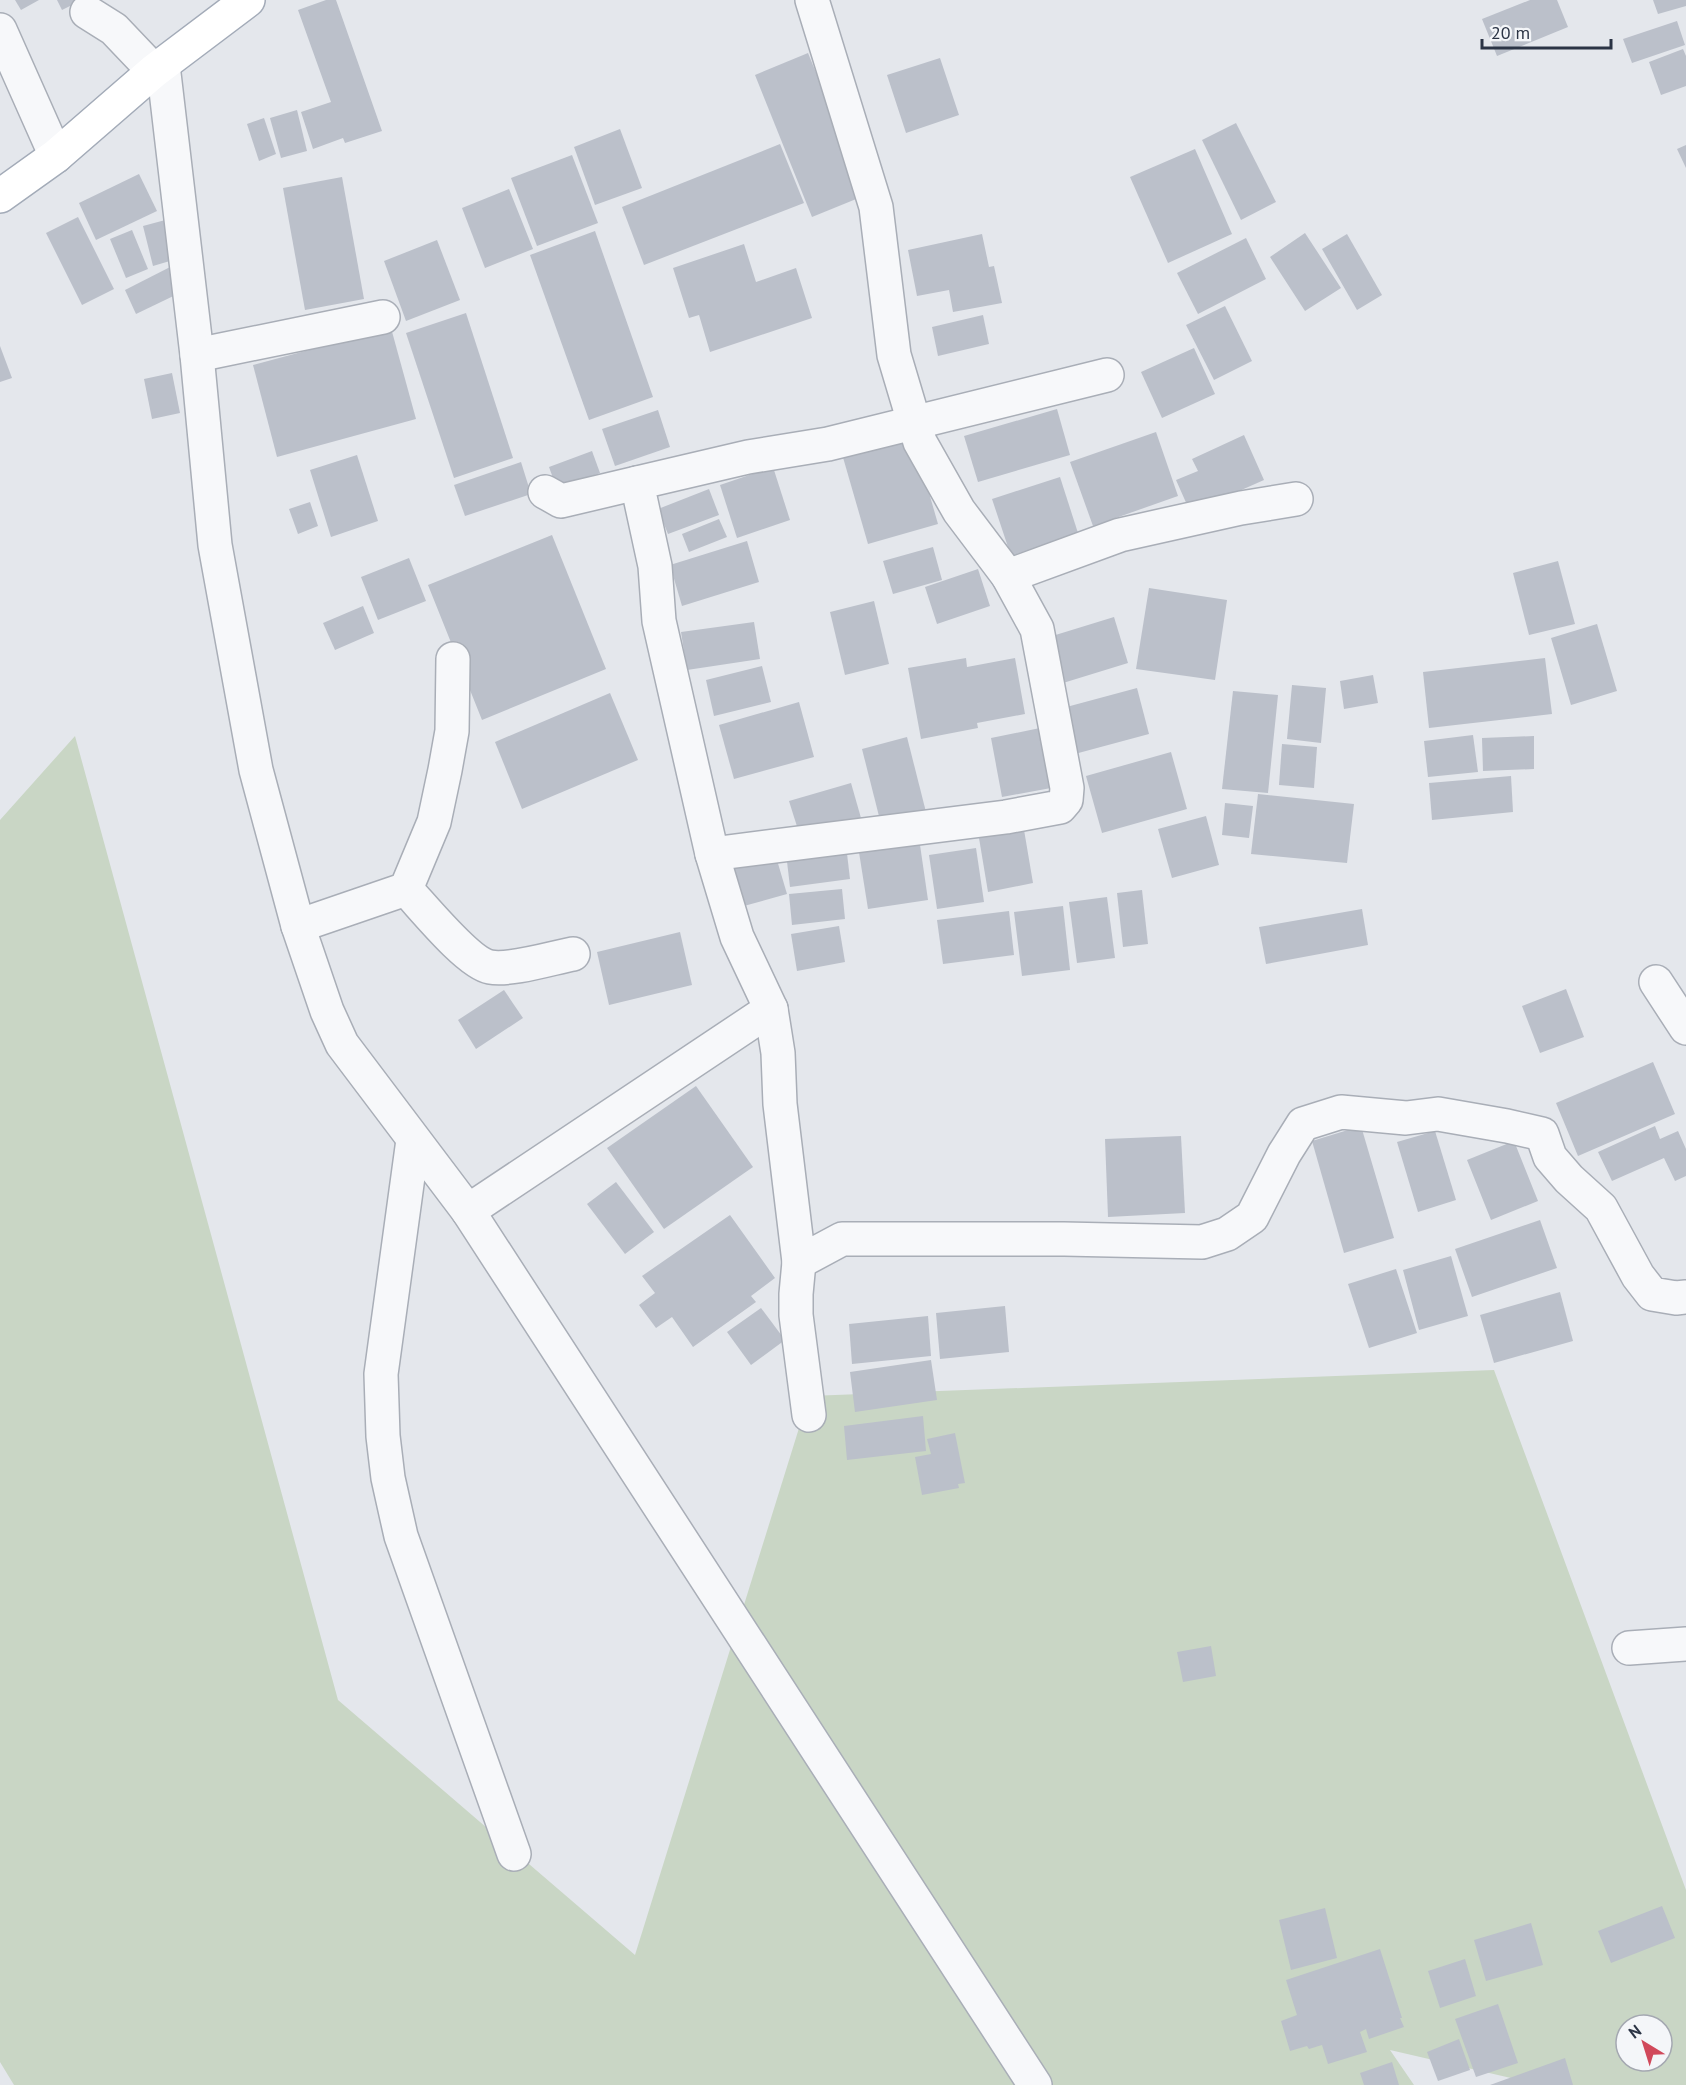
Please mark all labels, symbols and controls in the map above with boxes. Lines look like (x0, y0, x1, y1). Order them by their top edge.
scale bar (1482, 12, 1611, 50)
text: 20 m (1491, 21, 1530, 44)
north arrow (1614, 2013, 1674, 2073)
text: N (1624, 2020, 1645, 2042)

